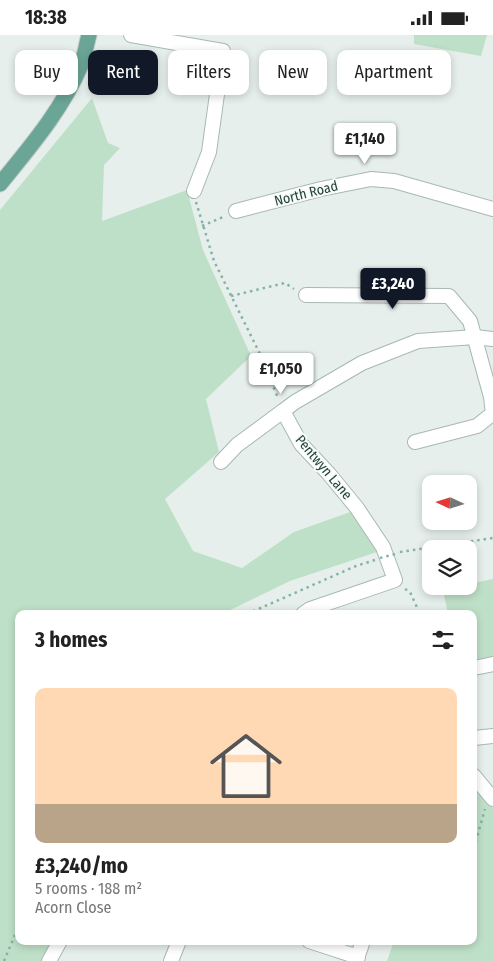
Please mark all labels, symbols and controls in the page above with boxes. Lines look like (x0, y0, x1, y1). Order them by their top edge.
text: 18:38 (25, 6, 67, 29)
chip: Buy (15, 50, 78, 95)
chip: Rent (88, 50, 158, 95)
chip: Filters (168, 50, 249, 95)
chip: New (259, 50, 327, 95)
chip: Apartment (337, 50, 451, 95)
pin: £1,140 (324, 123, 406, 165)
text: £1,140 (345, 129, 385, 148)
street label: North Road (273, 177, 340, 210)
pin: £3,240 (352, 267, 434, 310)
text: £3,240 (371, 274, 415, 293)
pin: £1,050 (240, 353, 322, 395)
text: £1,050 (260, 359, 302, 378)
street label: Pentwyn Lane (292, 432, 356, 503)
north arrow (422, 475, 478, 530)
map controls (422, 475, 477, 595)
button: layers (422, 540, 477, 595)
icon: filters (429, 626, 457, 654)
text: 3 homes (35, 627, 107, 653)
icon: home (201, 721, 291, 811)
text: £3,240/mo (35, 853, 128, 879)
text: 5 rooms · 188 m² (35, 879, 142, 898)
text: Acorn Close (35, 898, 111, 917)

